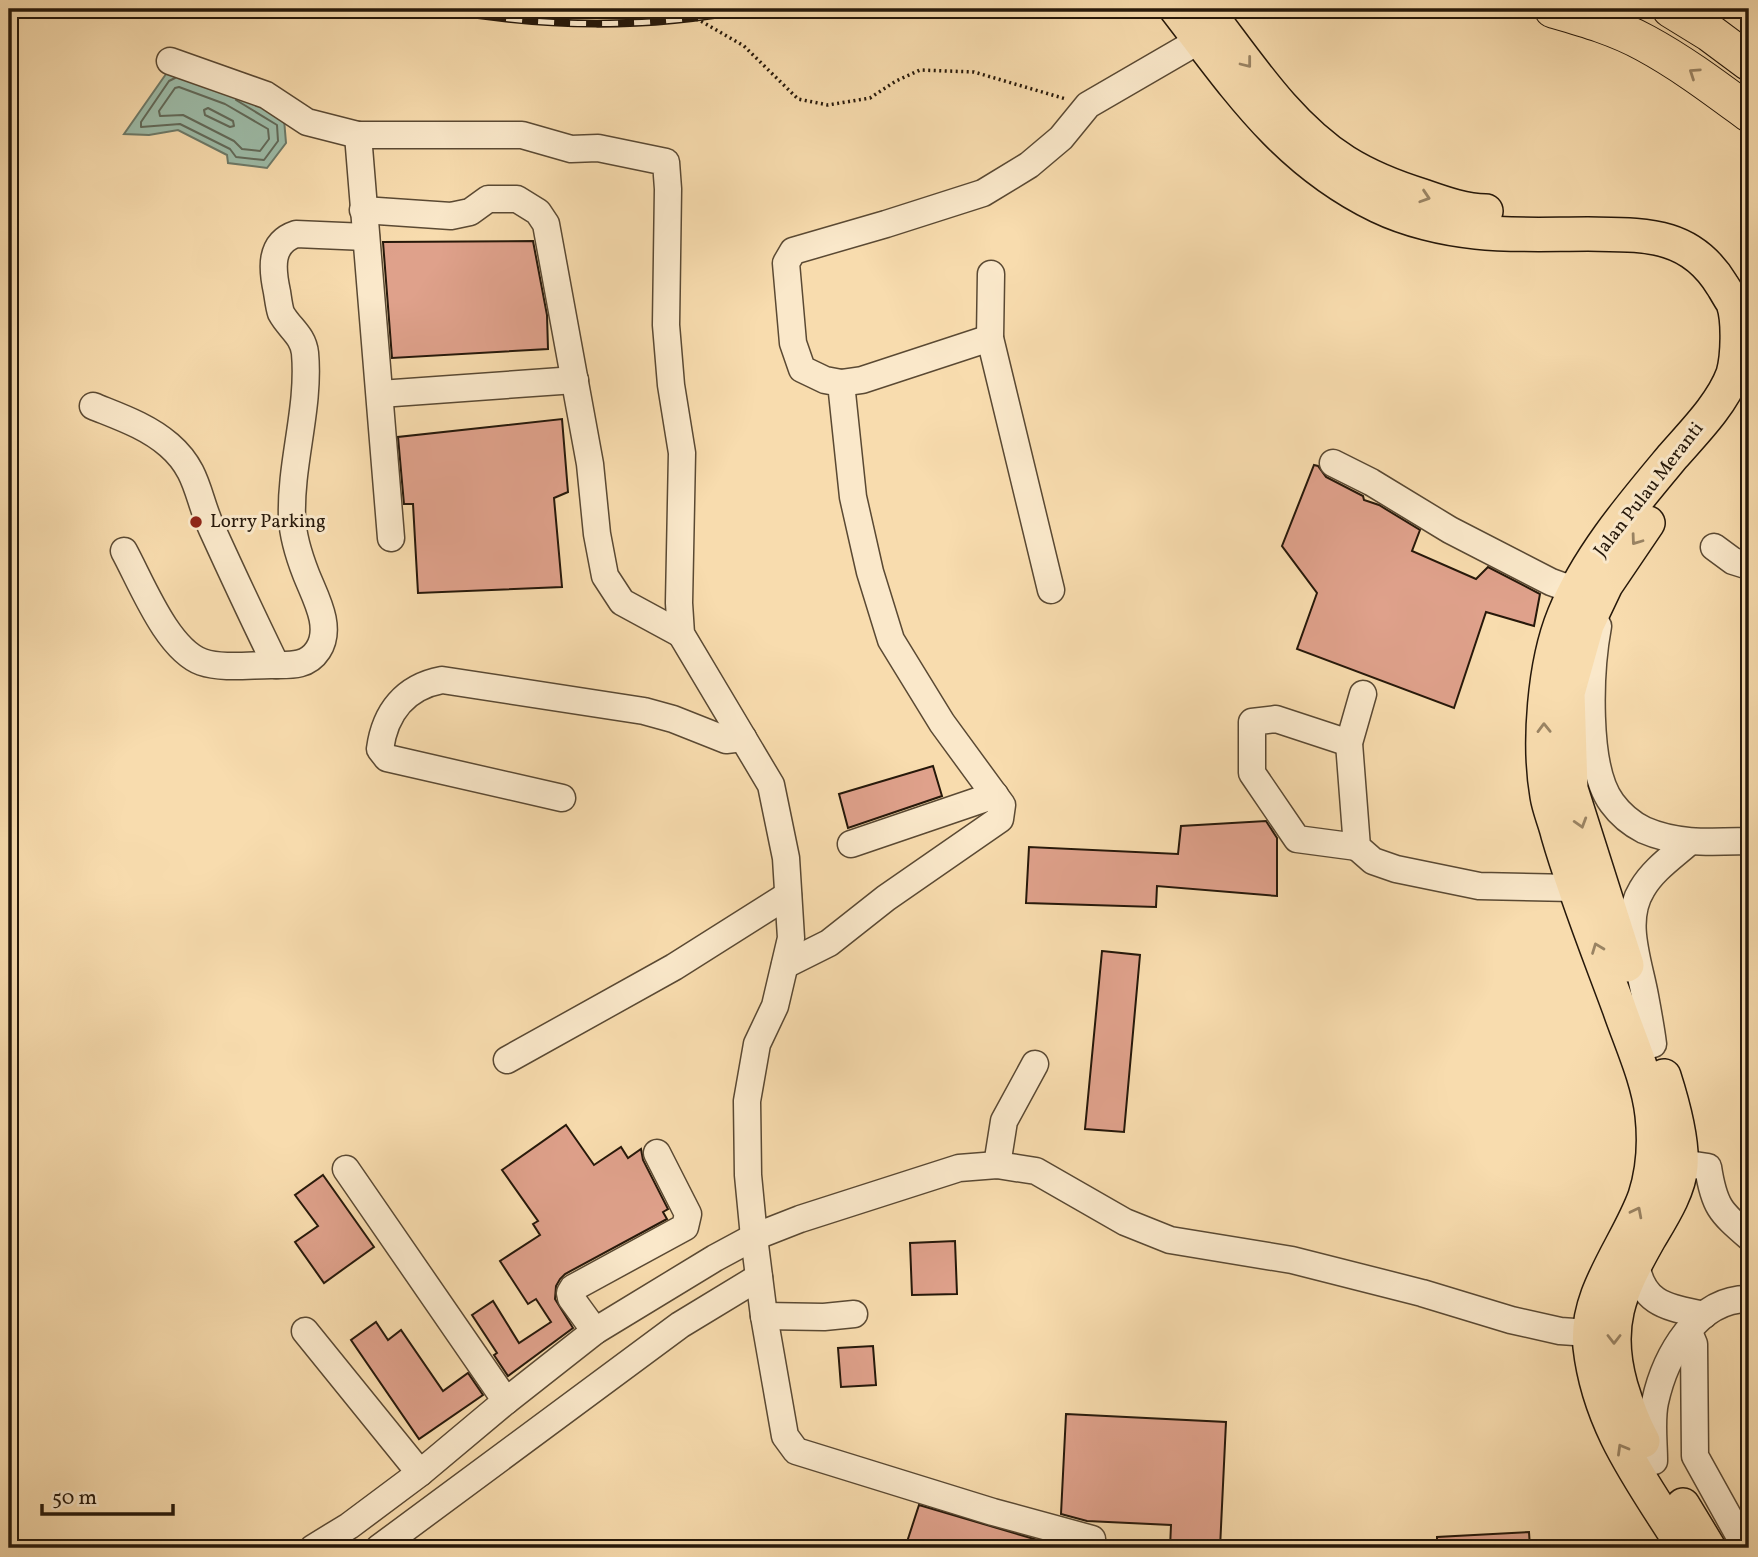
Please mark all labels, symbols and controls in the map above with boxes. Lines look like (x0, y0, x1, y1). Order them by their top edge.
one-way arrow (1239, 55, 1252, 67)
one-way arrow (1689, 69, 1702, 81)
one-way arrow (1418, 189, 1431, 203)
street label: Jalan Pulau Meranti (1588, 417, 1710, 563)
place label: Lorry Parking (210, 509, 326, 535)
marker: Lorry Parking (188, 514, 204, 530)
one-way arrow (1632, 532, 1645, 544)
one-way arrow (1536, 723, 1551, 734)
one-way arrow (1573, 816, 1588, 828)
one-way arrow (1591, 942, 1605, 954)
one-way arrow (1629, 1207, 1643, 1220)
one-way arrow (1606, 1334, 1622, 1345)
one-way arrow (1617, 1443, 1630, 1456)
scale bar (42, 1473, 173, 1517)
text: 50 m (52, 1484, 97, 1513)

